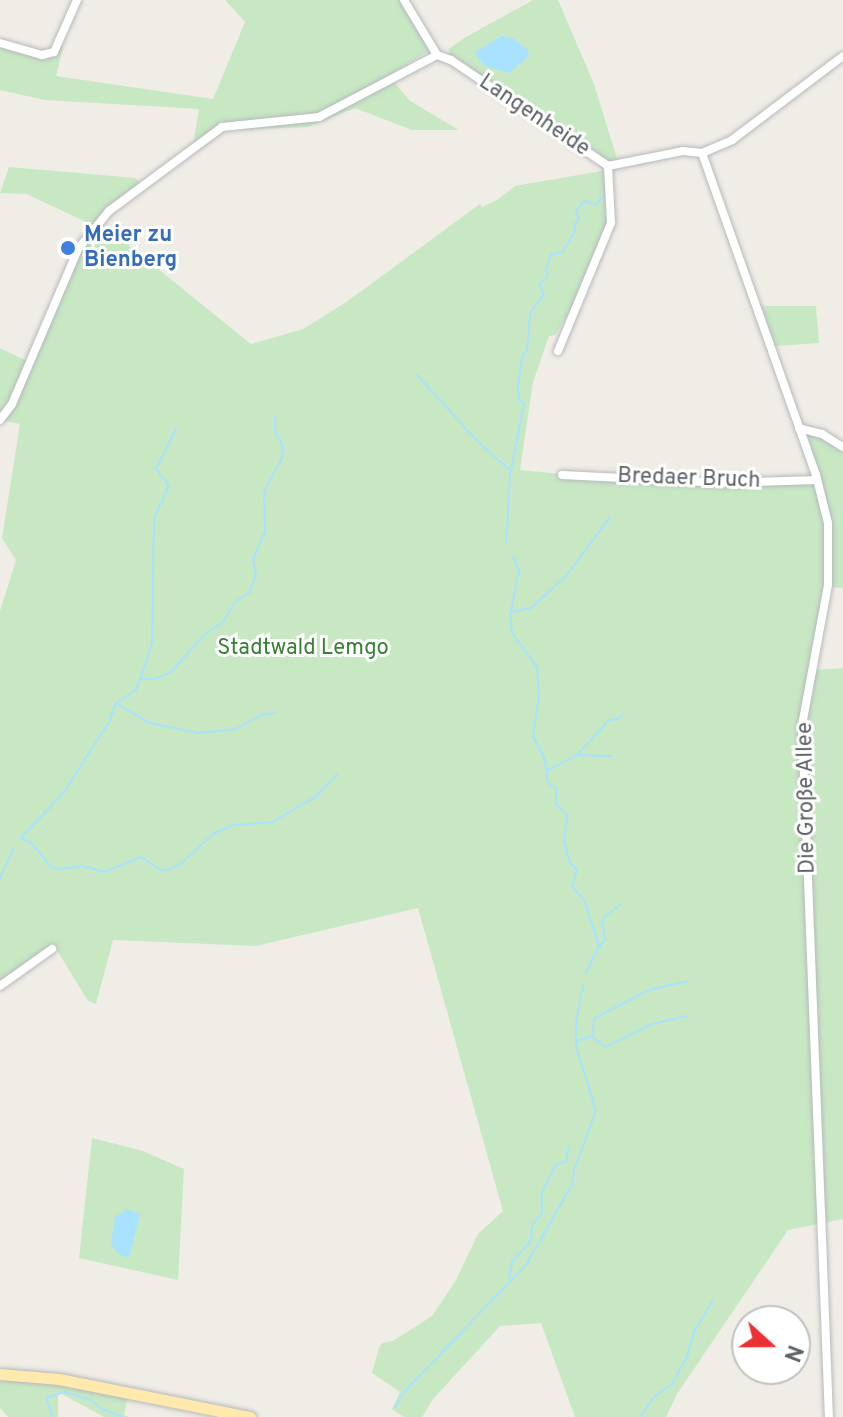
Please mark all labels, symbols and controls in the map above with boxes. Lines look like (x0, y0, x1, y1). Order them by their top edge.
street label: Langenheide (474, 69, 594, 163)
place label: Meier zu Bienberg (84, 222, 177, 274)
marker: Meier zu Bienberg (59, 239, 77, 257)
street label: Bredaer Bruch (617, 463, 761, 495)
park label: Stadtwald Lemgo (217, 636, 389, 662)
street label: Die Große Allee (792, 721, 822, 875)
north arrow (731, 1305, 811, 1385)
text: N (777, 1341, 807, 1365)

